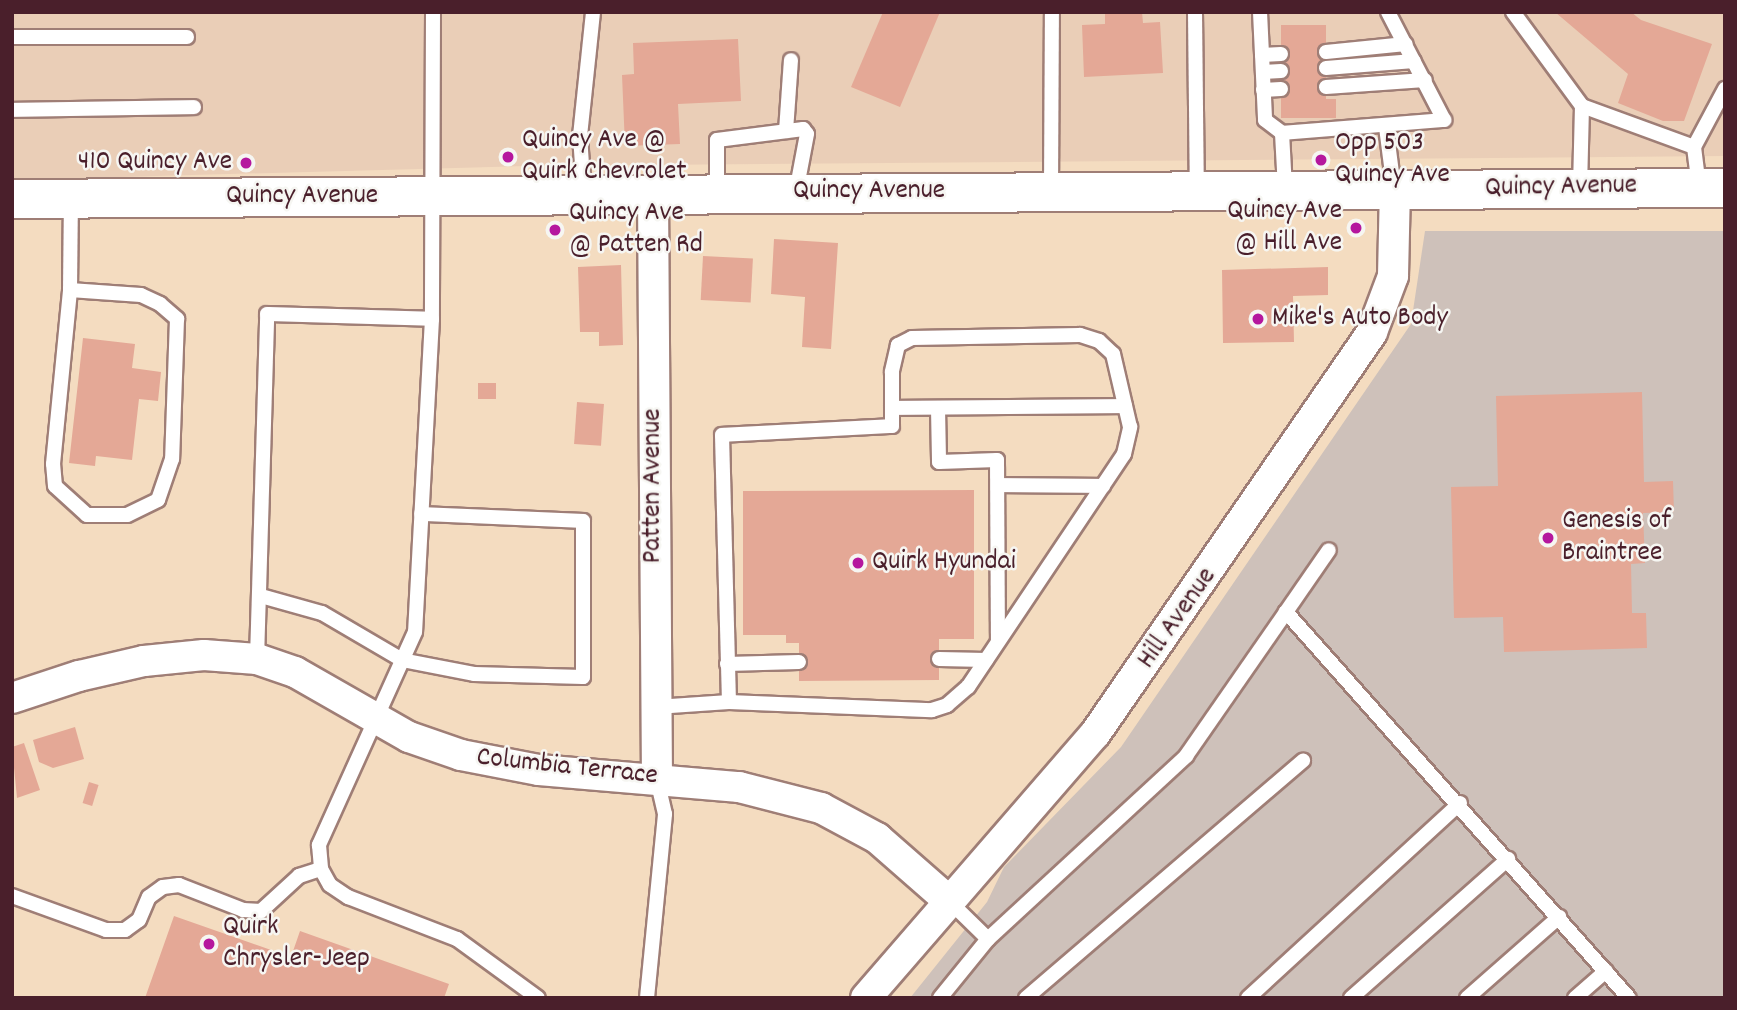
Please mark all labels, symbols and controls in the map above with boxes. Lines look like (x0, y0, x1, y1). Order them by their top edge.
place label: Quincy Ave @ Quirk Chevrolet (522, 124, 687, 190)
place label: Opp 503 Quincy Ave (1335, 127, 1450, 193)
place label: 410 Quincy Ave (78, 146, 232, 180)
marker: Quincy Ave @ Quirk Chevrolet (500, 149, 516, 165)
marker: Opp 503 Quincy Ave (1313, 152, 1329, 168)
marker: 410 Quincy Ave (238, 155, 254, 171)
street label: Quincy Avenue (1485, 170, 1637, 206)
street label: Quincy Avenue (793, 175, 945, 209)
street label: Quincy Avenue (226, 180, 378, 214)
place label: Quincy Ave @ Hill Ave (1227, 195, 1342, 261)
place label: Quincy Ave @ Patten Rd (569, 197, 703, 263)
marker: Quincy Ave @ Hill Ave (1348, 220, 1364, 236)
marker: Quincy Ave @ Patten Rd (547, 222, 563, 238)
place label: Mike's Auto Body (1272, 302, 1448, 336)
marker: Mike's Auto Body (1250, 311, 1266, 327)
street label: Patten Avenue (637, 409, 671, 563)
place label: Genesis of Braintree (1562, 505, 1671, 571)
marker: Genesis of Braintree (1540, 530, 1556, 546)
place label: Quirk Hyundai (872, 546, 1016, 580)
marker: Quirk Hyundai (850, 555, 866, 571)
street label: Hill Avenue (1131, 562, 1225, 676)
street label: Columbia Terrace (475, 742, 659, 794)
place label: Quirk Chrysler-Jeep (223, 911, 370, 977)
marker: Quirk Chrysler-Jeep (201, 936, 217, 952)

